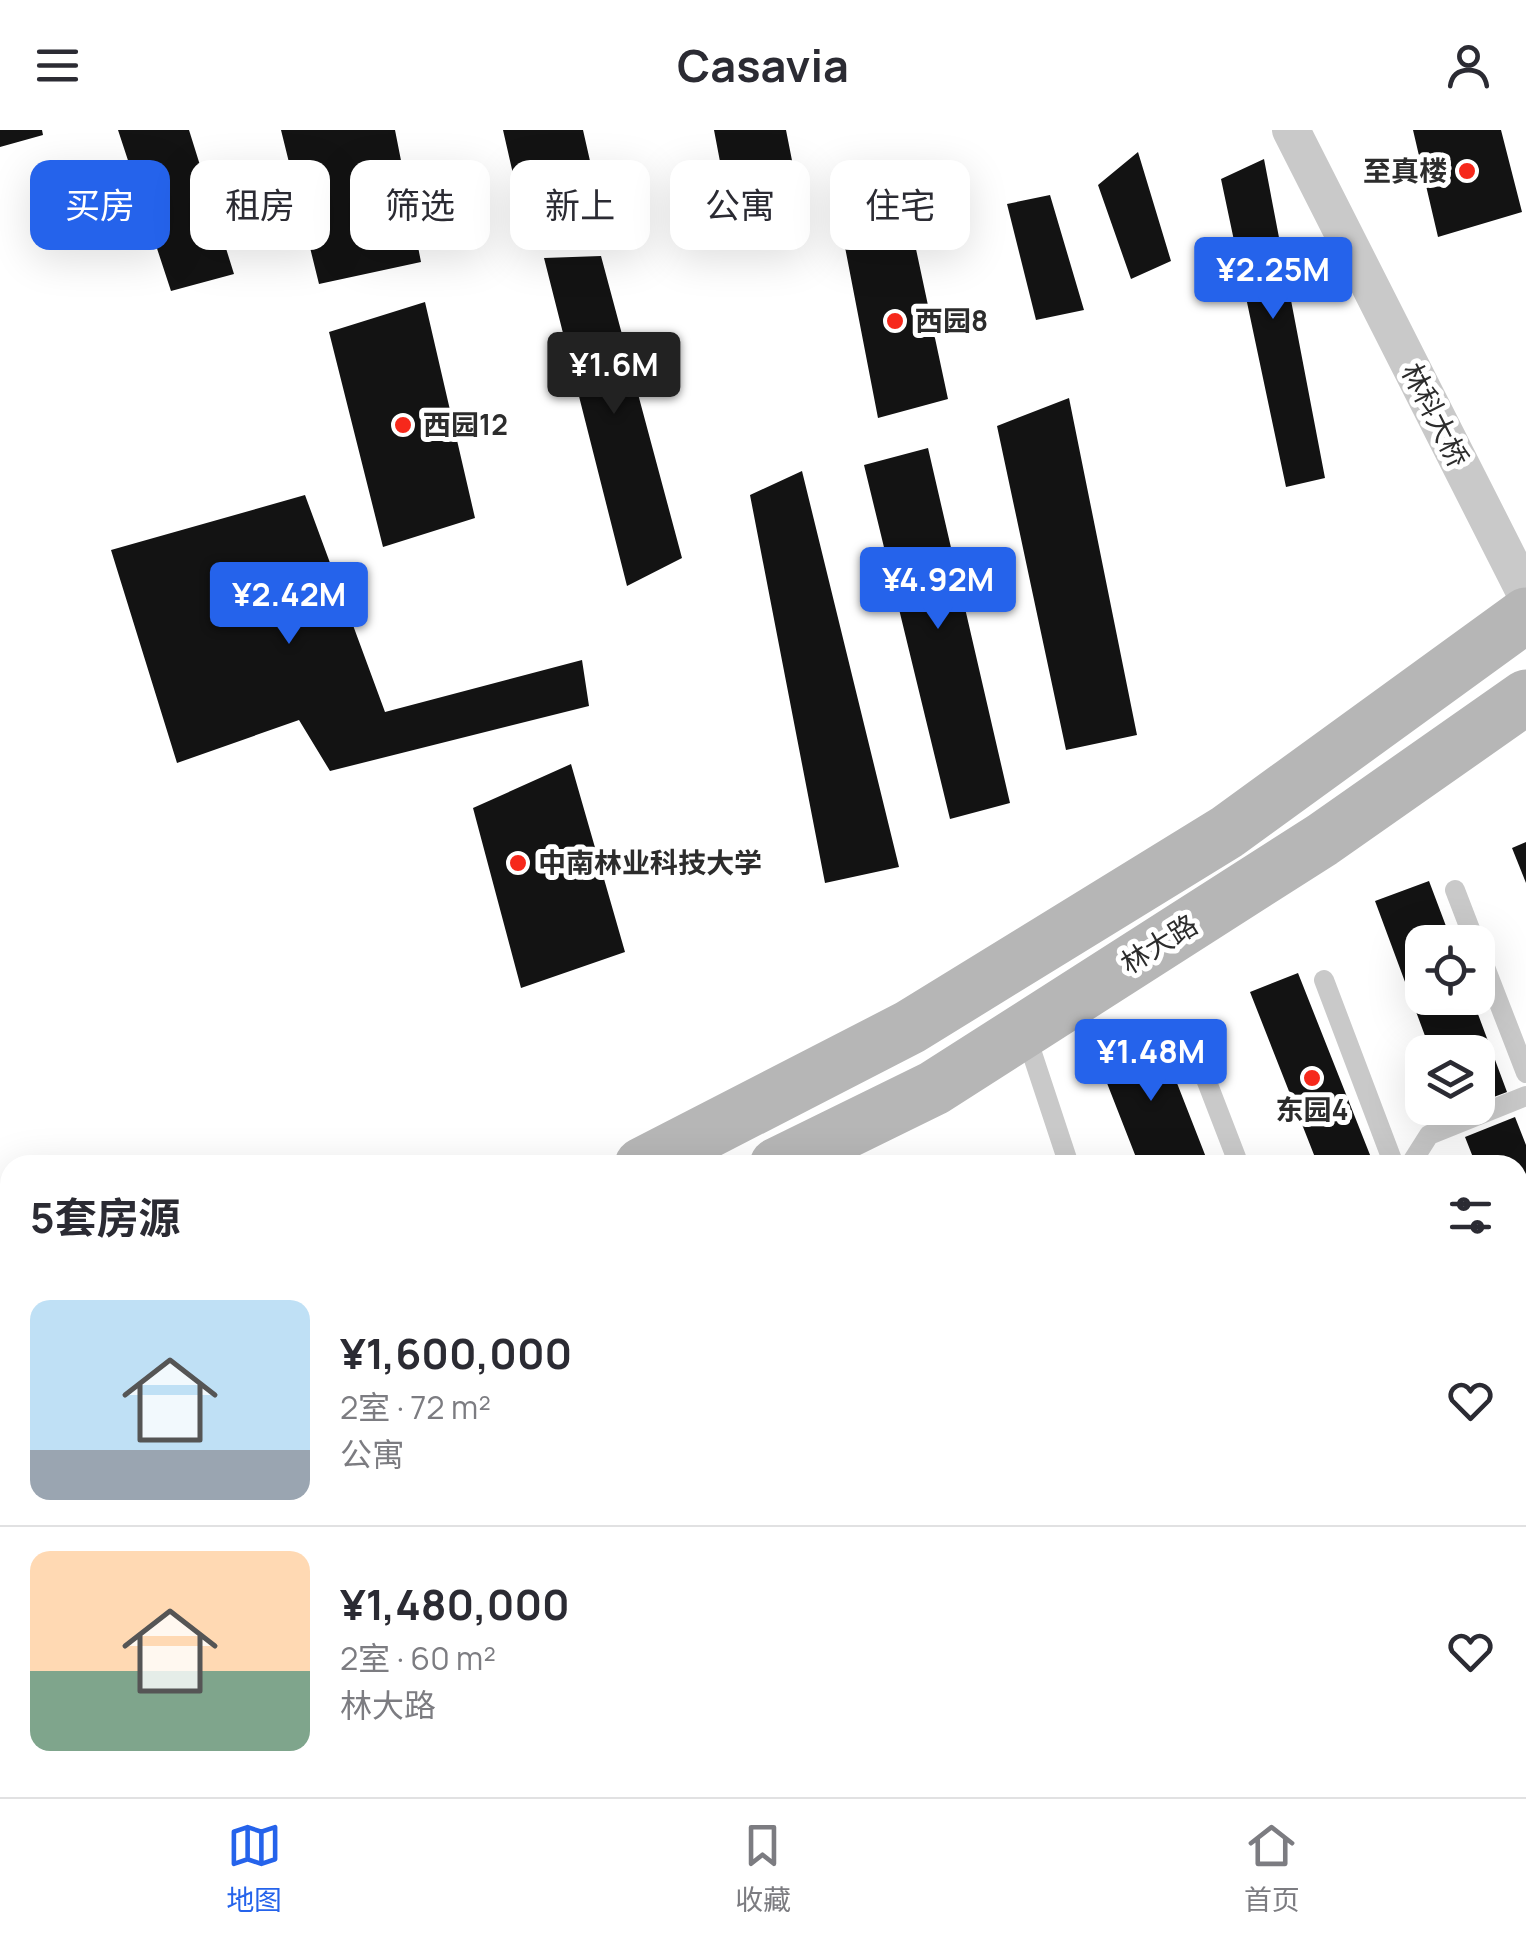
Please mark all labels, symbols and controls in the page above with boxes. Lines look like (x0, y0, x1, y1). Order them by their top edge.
text: Casavia (677, 34, 849, 96)
icon: menu (30, 38, 85, 93)
icon: person (1441, 38, 1496, 93)
place label: 至真楼 (1363, 151, 1447, 189)
chip: 买房 (30, 160, 170, 250)
chip: 租房 (190, 160, 330, 250)
chip: 筛选 (350, 160, 490, 250)
chip: 新上 (510, 160, 650, 250)
chip: 公寓 (670, 160, 810, 250)
chip: 住宅 (830, 160, 970, 250)
marker: 至真楼 (1456, 160, 1478, 182)
pin: ¥2.25M (1192, 237, 1354, 322)
text: ¥2.25M (1216, 247, 1330, 291)
place label: 西园8 (915, 301, 988, 339)
marker: 西园8 (884, 310, 906, 332)
pin: ¥1.6M (544, 332, 684, 417)
text: ¥1.6M (569, 342, 659, 386)
street label: 林科大桥 (1394, 356, 1478, 473)
place label: 西园12 (423, 405, 508, 443)
marker: 西园12 (392, 414, 414, 436)
pin: ¥4.92M (857, 547, 1019, 632)
text: ¥4.92M (882, 557, 994, 601)
pin: ¥2.42M (208, 562, 370, 647)
text: ¥2.42M (232, 572, 346, 616)
place label: 中南林业科技大学 (538, 843, 762, 881)
marker: 中南林业科技大学 (507, 852, 529, 874)
street label: 林大路 (1113, 905, 1204, 982)
map controls (1405, 925, 1495, 1125)
button: locate (1405, 925, 1495, 1015)
pin: ¥1.48M (1070, 1019, 1232, 1104)
text: ¥1.48M (1097, 1029, 1205, 1073)
button: layers (1405, 1035, 1495, 1125)
marker: 东园4 (1301, 1067, 1323, 1089)
place label: 东园4 (1275, 1090, 1349, 1128)
text: 5套房源 (30, 1188, 181, 1246)
icon: filters (1443, 1188, 1498, 1243)
text: ¥1,600,000 (340, 1324, 572, 1382)
icon: home (110, 1340, 230, 1460)
icon: heart (1443, 1373, 1498, 1428)
text: 2室 · 72 m² (340, 1385, 491, 1429)
text: 公寓 (340, 1432, 404, 1476)
text: ¥1,480,000 (340, 1575, 570, 1633)
icon: home (110, 1591, 230, 1711)
icon: heart (1443, 1624, 1498, 1679)
text: 2室 · 60 m² (340, 1636, 496, 1680)
text: 林大路 (340, 1683, 436, 1727)
tab: 地图 (226, 1818, 282, 1918)
tab: 收藏 (735, 1818, 791, 1918)
tab: 首页 (1244, 1818, 1300, 1918)

